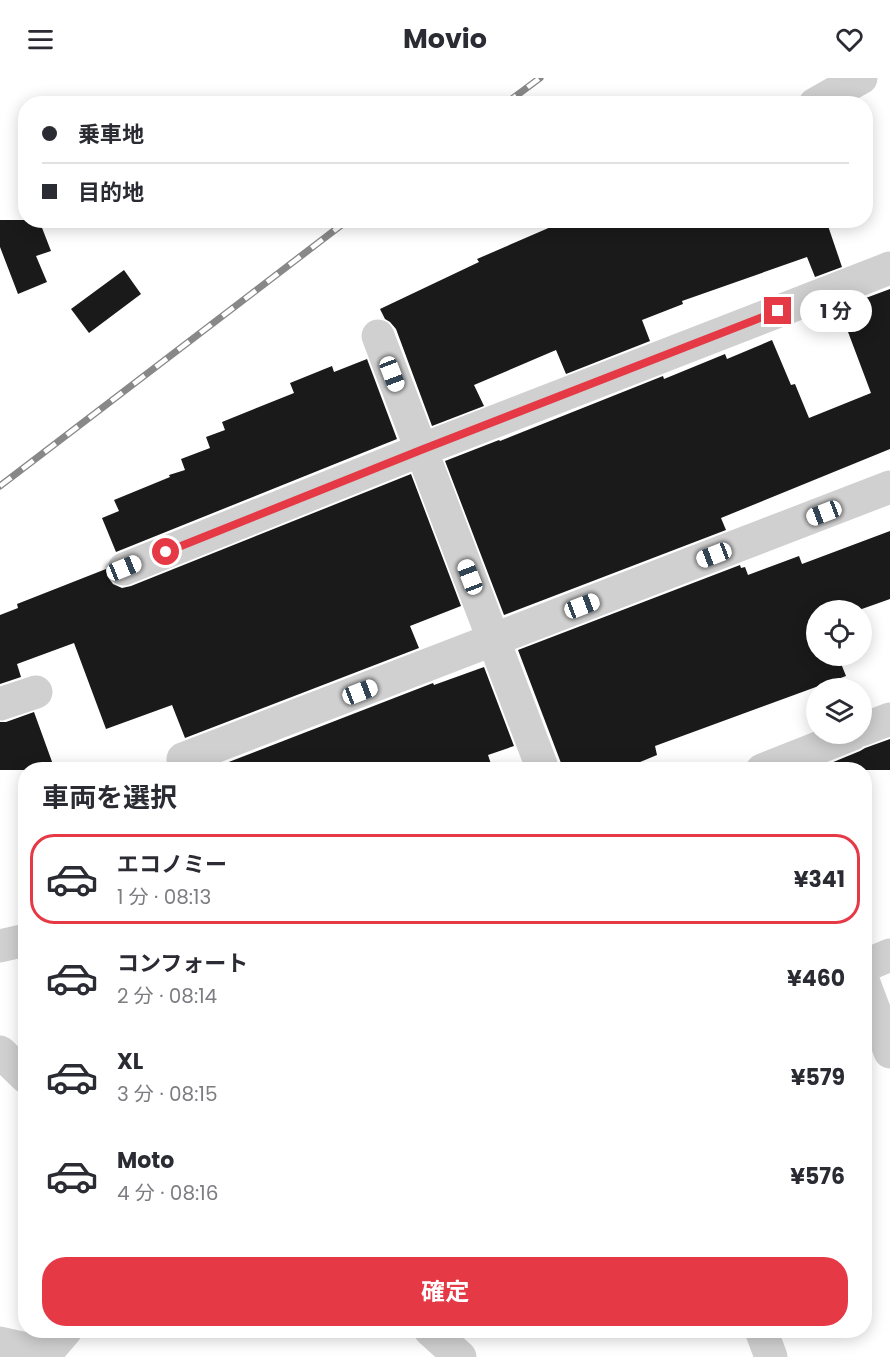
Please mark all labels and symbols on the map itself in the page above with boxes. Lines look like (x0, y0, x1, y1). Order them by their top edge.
callout: 1 分 (799, 290, 871, 332)
route end (764, 297, 791, 324)
car (377, 354, 407, 394)
car (804, 498, 844, 528)
route start (152, 538, 179, 565)
car (694, 540, 734, 570)
car (104, 553, 144, 583)
car (455, 557, 485, 597)
car (562, 591, 602, 621)
car (340, 677, 380, 707)

